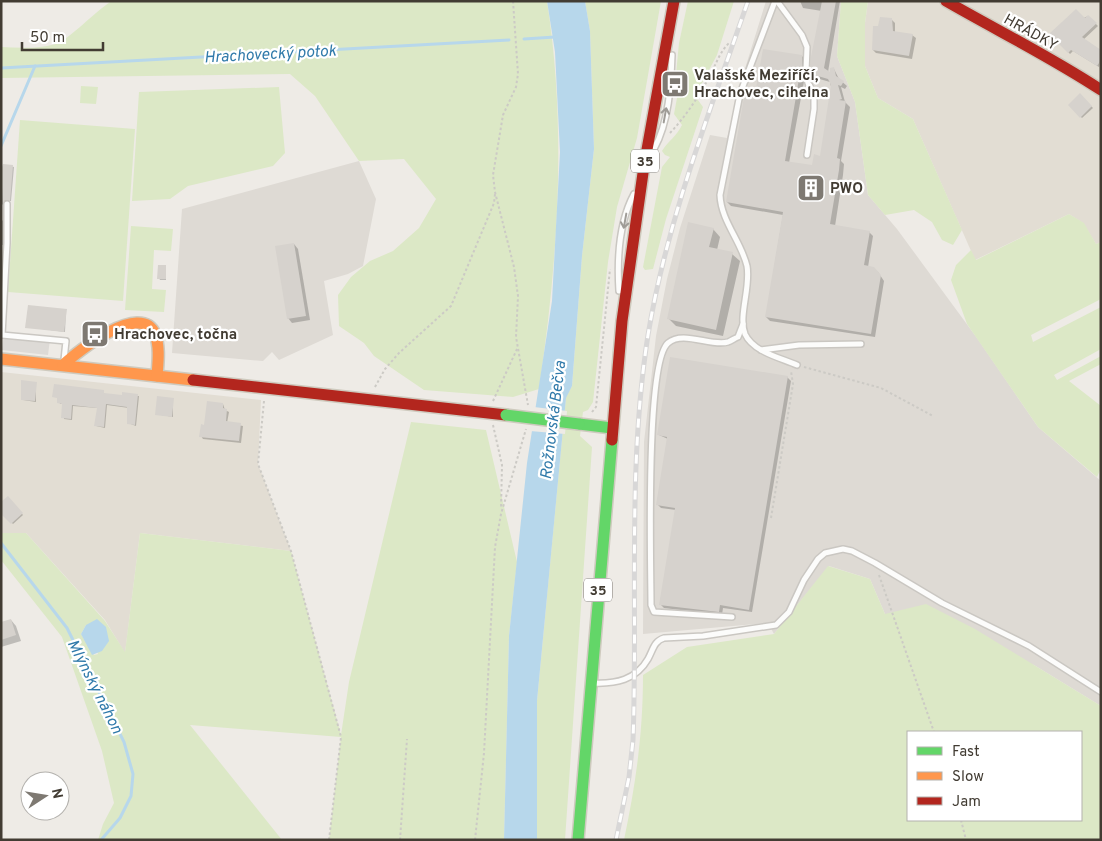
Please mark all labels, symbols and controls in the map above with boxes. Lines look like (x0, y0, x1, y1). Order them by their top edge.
street label: HRÁDKY (1000, 10, 1061, 56)
scale bar (22, 20, 104, 52)
text: 50 m (30, 29, 65, 48)
water label: Hrachovecký potok (204, 42, 338, 68)
place label: Valašské Meziříčí, Hrachovec, cihelna (694, 67, 829, 103)
bus stop icon: Valašské Meziříčí, Hrachovec, cihelna (660, 69, 690, 99)
one-way arrow (660, 108, 670, 124)
road number: 35 (631, 150, 659, 172)
building icon: PWO (796, 173, 826, 203)
place label: PWO (830, 180, 863, 199)
one-way arrow (620, 212, 629, 228)
bus stop icon: Hrachovec, točna (80, 319, 110, 349)
place label: Hrachovec, točna (114, 326, 237, 345)
water label: Rožnovská Bečva (537, 359, 571, 481)
road number: 35 (584, 578, 612, 602)
water label: Mlýnský náhon (62, 636, 127, 738)
legend (907, 731, 1082, 821)
text: Fast (952, 743, 980, 762)
text: Slow (952, 768, 984, 787)
north arrow (20, 771, 70, 821)
text: N (47, 787, 66, 800)
text: Jam (952, 793, 981, 812)

